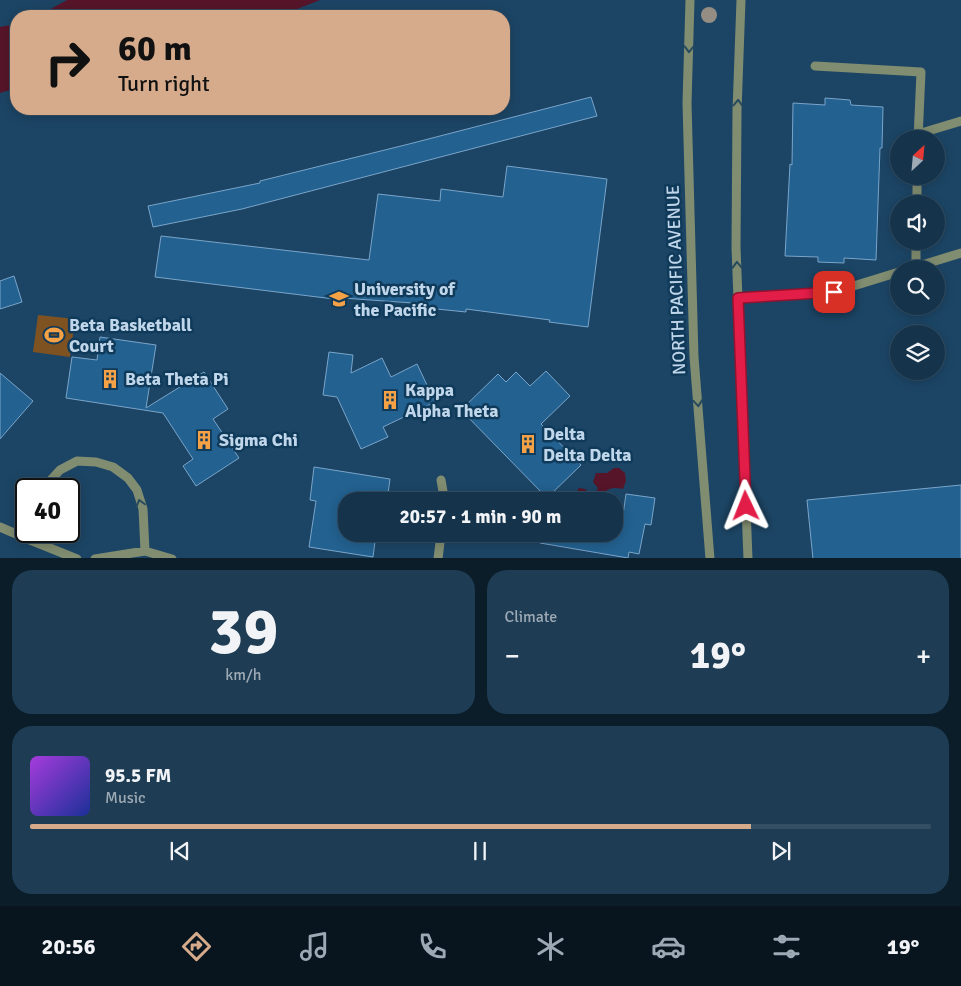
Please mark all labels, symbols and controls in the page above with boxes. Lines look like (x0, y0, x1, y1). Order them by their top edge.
text: 60 m (118, 27, 192, 70)
icon: right (35, 30, 100, 95)
one-way arrow (683, 45, 694, 53)
text: Turn right (118, 70, 210, 97)
one-way arrow (732, 98, 743, 106)
north arrow (890, 130, 945, 185)
map controls (890, 130, 945, 380)
street label: NORTH PACIFIC AVENUE (662, 185, 690, 375)
button: sound (890, 195, 945, 250)
button: search (890, 260, 945, 315)
one-way arrow (731, 261, 742, 269)
pin (813, 271, 855, 313)
place label: University of the Pacific (353, 278, 456, 321)
icon: arrive (820, 278, 848, 306)
school or university icon: University of the Pacific (328, 288, 350, 310)
place label: Beta Basketball Court (69, 314, 192, 357)
sports icon: Beta Basketball Court (43, 324, 65, 346)
button: layers (890, 325, 945, 380)
building icon: Beta Theta Pi (99, 368, 121, 390)
place label: Beta Theta Pi (125, 368, 229, 390)
place label: Kappa Alpha Theta (405, 379, 498, 422)
building icon: Kappa Alpha Theta (379, 389, 401, 411)
one-way arrow (692, 400, 703, 408)
place label: Delta Delta Delta (543, 423, 632, 466)
building icon: Sigma Chi (193, 429, 215, 451)
place label: Sigma Chi (219, 429, 298, 451)
building icon: Delta Delta Delta (517, 433, 539, 455)
speed limit sign: 40 (15, 478, 80, 543)
position arrow (719, 479, 771, 531)
one-way arrow (136, 499, 146, 507)
text: 20:57 · 1 min · 90 m (400, 505, 561, 529)
text: 39 (208, 592, 278, 672)
text: Climate (505, 607, 557, 627)
text: 19° (690, 632, 746, 679)
text: − (505, 639, 520, 673)
text: + (916, 639, 931, 673)
text: km/h (225, 665, 261, 685)
text: 95.5 FM (105, 764, 171, 788)
text: Music (105, 788, 146, 808)
icon: previous (166, 837, 194, 865)
icon: pause (466, 837, 494, 865)
icon: next (767, 837, 795, 865)
icon: directions (179, 929, 214, 964)
icon: music (297, 929, 332, 964)
icon: phone (415, 929, 450, 964)
icon: climate (533, 929, 568, 964)
icon: car (651, 929, 686, 964)
icon: filters (769, 929, 804, 964)
text: 20:56 (42, 933, 96, 960)
text: 19° (887, 933, 919, 960)

